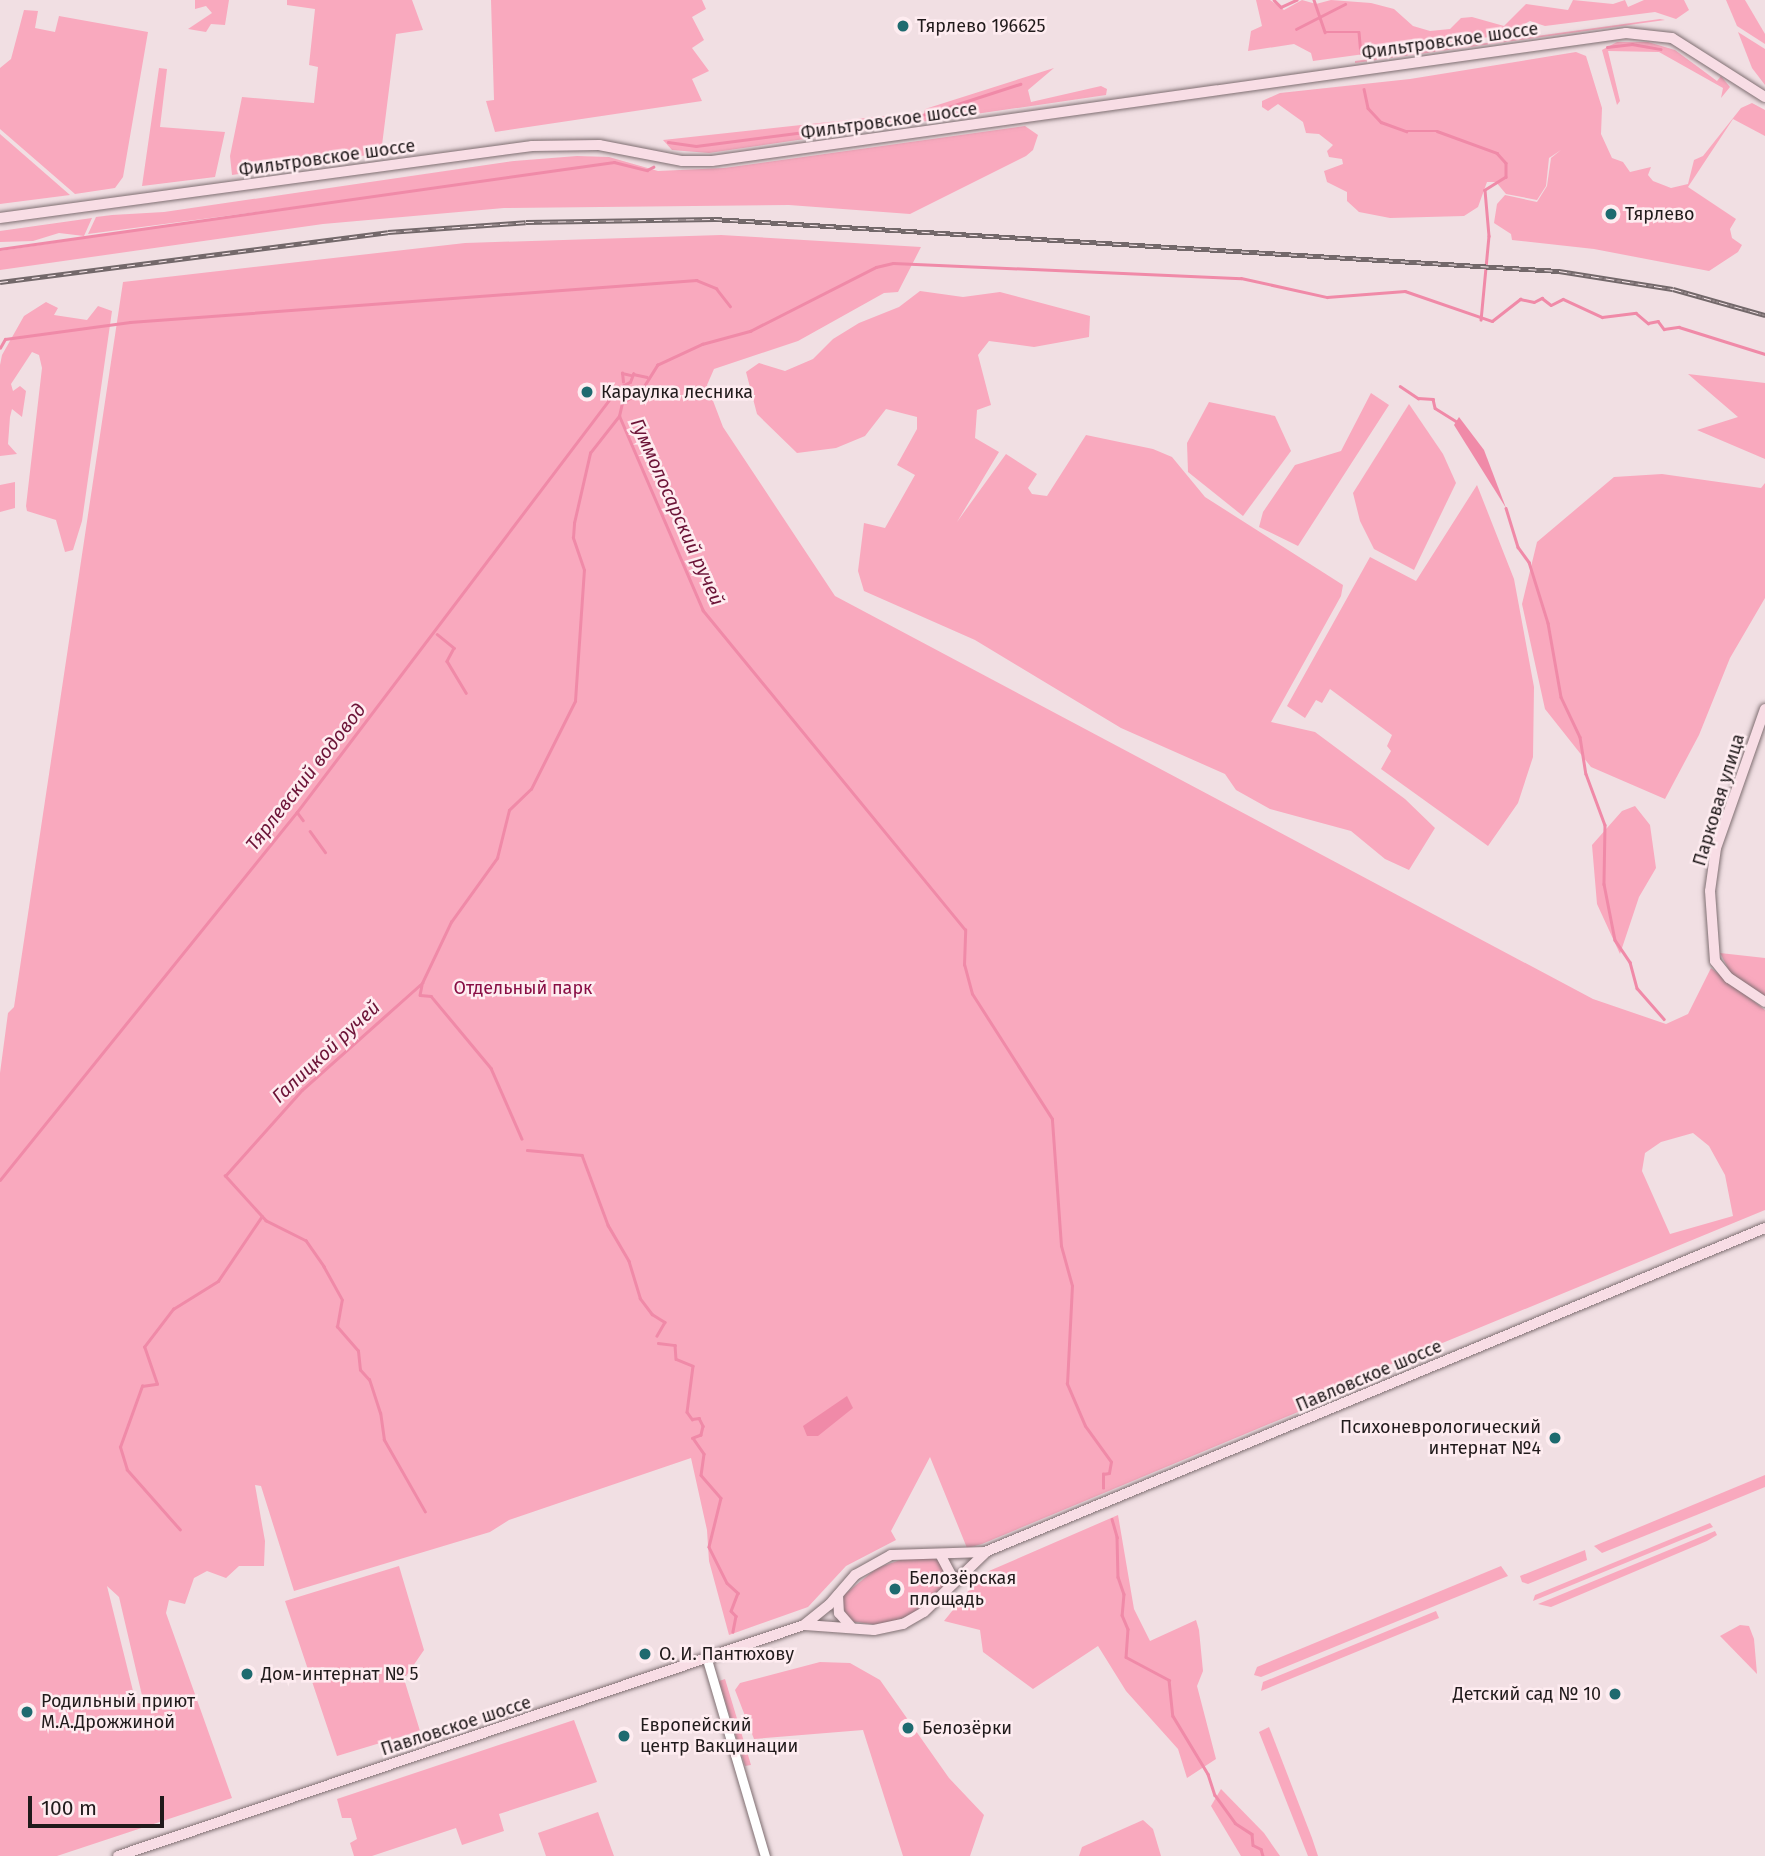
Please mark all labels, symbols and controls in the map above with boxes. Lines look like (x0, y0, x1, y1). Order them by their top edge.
place label: Тярлево 196625 (917, 15, 1046, 37)
marker: Тярлево 196625 (895, 18, 911, 34)
street label: Фильтровское шоссе (1360, 18, 1540, 64)
street label: Фильтровское шоссе (799, 98, 979, 144)
street label: Фильтровское шоссе (237, 135, 417, 181)
place label: Тярлево (1625, 203, 1695, 225)
marker: Тярлево (1603, 206, 1619, 222)
place label: Караулка лесника (601, 381, 753, 403)
marker: Караулка лесника (579, 384, 595, 400)
water label: Гуммолосарский ручей (625, 415, 729, 609)
water label: Тярлевский водовод (241, 699, 371, 855)
street label: Парковая улица (1689, 731, 1749, 869)
park label: Отдельный парк (454, 977, 592, 999)
water label: Галицкой ручей (267, 996, 385, 1108)
street label: Павловское шоссе (1293, 1335, 1445, 1417)
place label: Психоневрологический интернат №4 (1340, 1417, 1541, 1460)
marker: Психоневрологический интернат №4 (1547, 1430, 1563, 1446)
place label: Белозёрская площадь (909, 1568, 1016, 1610)
marker: Белозёрская площадь (887, 1581, 903, 1597)
place label: О. И. Пантюхову (659, 1643, 794, 1665)
marker: О. И. Пантюхову (637, 1646, 653, 1662)
place label: Дом-интернат № 5 (261, 1663, 418, 1685)
marker: Дом-интернат № 5 (239, 1666, 255, 1682)
place label: Детский сад № 10 (1453, 1683, 1601, 1705)
marker: Детский сад № 10 (1607, 1686, 1623, 1702)
place label: Родильный приют М.А.Дрожжиной (41, 1691, 195, 1734)
street label: Павловское шоссе (378, 1691, 534, 1761)
marker: Родильный приют М.А.Дрожжиной (19, 1704, 35, 1720)
place label: Европейский центр Вакцинации (640, 1715, 798, 1758)
place label: Белозёрки (922, 1717, 1012, 1739)
marker: Белозёрки (900, 1720, 916, 1736)
marker: Европейский центр Вакцинации (614, 1726, 634, 1746)
scale bar (32, 1783, 168, 1827)
text: 100 m (41, 1795, 97, 1821)

